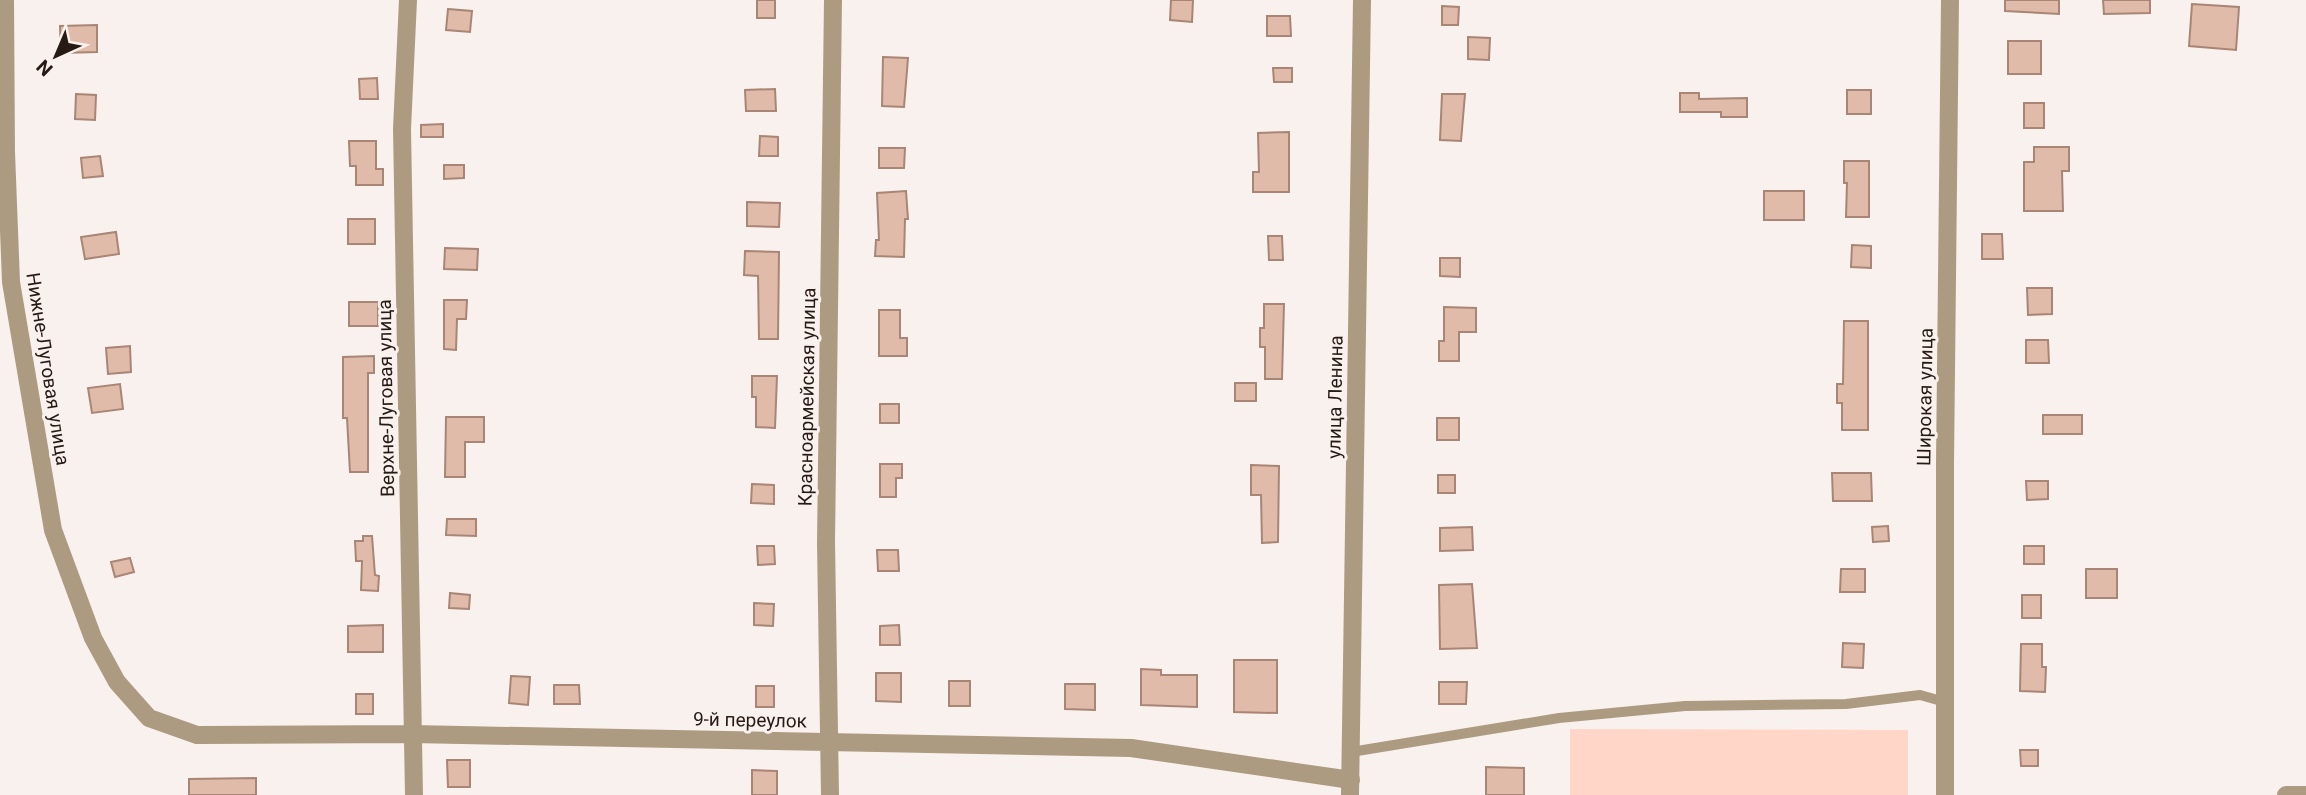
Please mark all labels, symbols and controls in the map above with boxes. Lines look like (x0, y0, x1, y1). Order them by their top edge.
north arrow (21, 21, 91, 91)
text: N (32, 55, 57, 81)
street label: Нижне-Луговая улица (21, 271, 75, 467)
street label: Красноармейская улица (794, 287, 820, 507)
street label: Верхне-Луговая улица (373, 299, 399, 497)
street label: Широкая улица (1912, 328, 1938, 466)
street label: улица Ленина (1322, 335, 1348, 459)
street label: 9-й переулок (693, 708, 808, 733)

